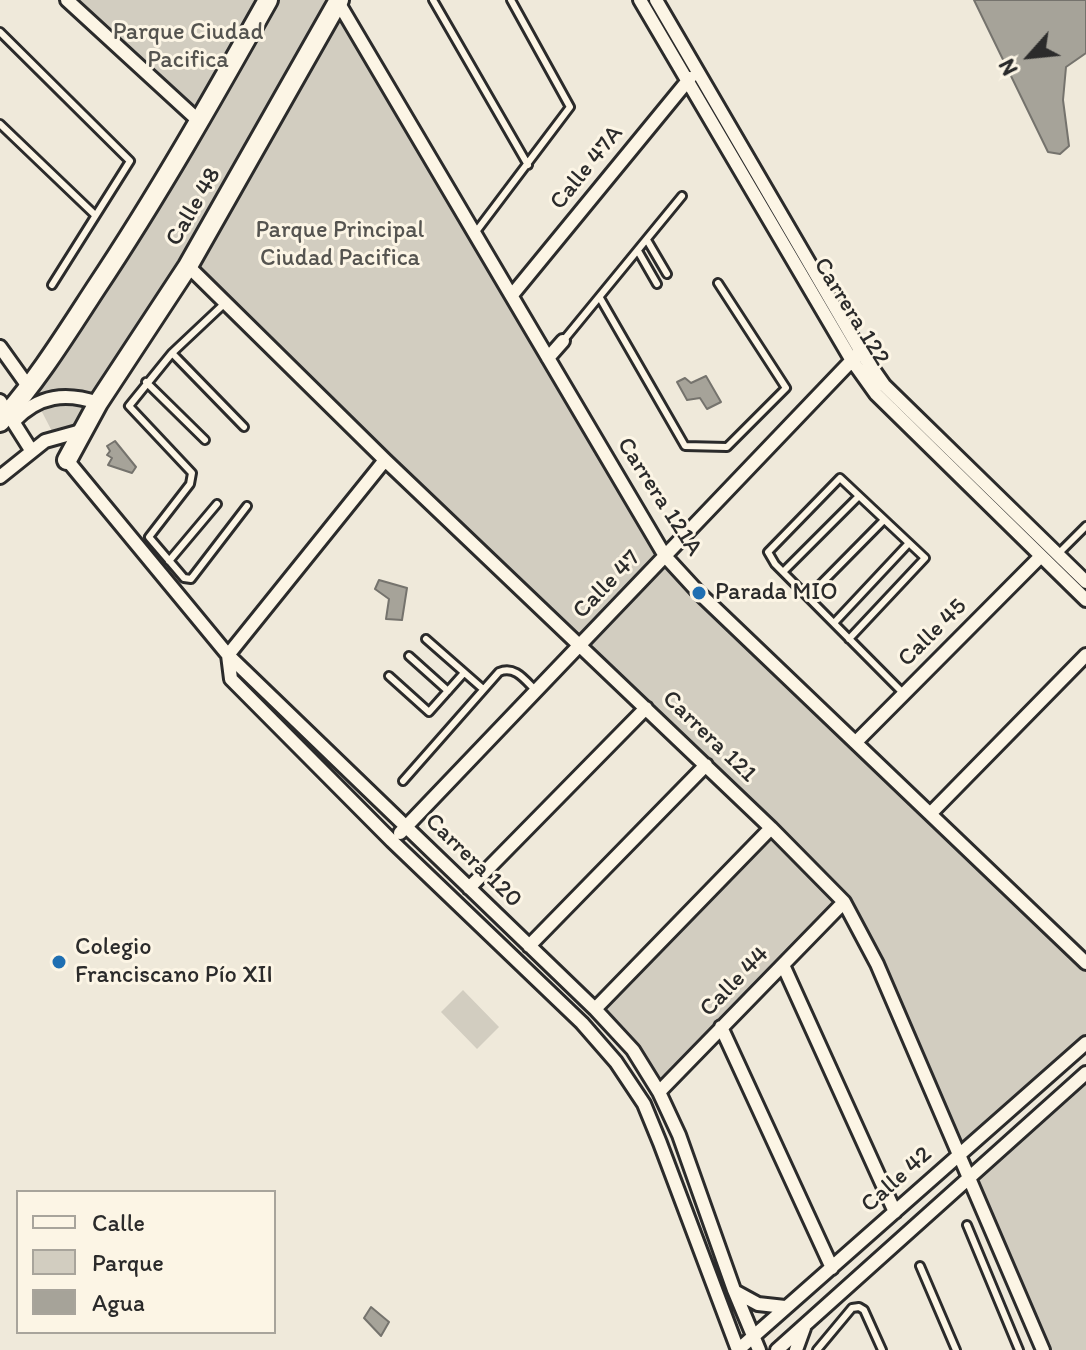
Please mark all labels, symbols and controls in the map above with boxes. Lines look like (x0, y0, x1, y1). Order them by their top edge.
north arrow (990, 16, 1070, 96)
park label: Parque Ciudad Pacifica (113, 19, 263, 75)
text: N (993, 54, 1024, 80)
street label: Calle 47A (544, 120, 630, 216)
street label: Calle 48 (160, 163, 228, 251)
park label: Parque Principal Ciudad Pacifica (256, 217, 424, 273)
street label: Carrera 122 (807, 253, 895, 371)
street label: Carrera 121A (610, 432, 708, 562)
street label: Calle 47 (567, 545, 647, 625)
place label: Parada MIO (715, 579, 838, 607)
marker: Parada MIO (690, 584, 708, 602)
street label: Calle 45 (893, 593, 973, 673)
street label: Carrera 121 (656, 685, 762, 789)
street label: Carrera 120 (418, 808, 528, 914)
place label: Colegio Franciscano Pío XII (75, 934, 273, 990)
street label: Calle 44 (694, 941, 776, 1023)
marker: Colegio Franciscano Pío XII (50, 953, 68, 971)
street label: Calle 42 (856, 1141, 938, 1219)
legend (16, 1190, 276, 1334)
text: Calle (92, 1208, 145, 1237)
text: Parque (92, 1248, 164, 1277)
text: Agua (92, 1288, 145, 1317)

